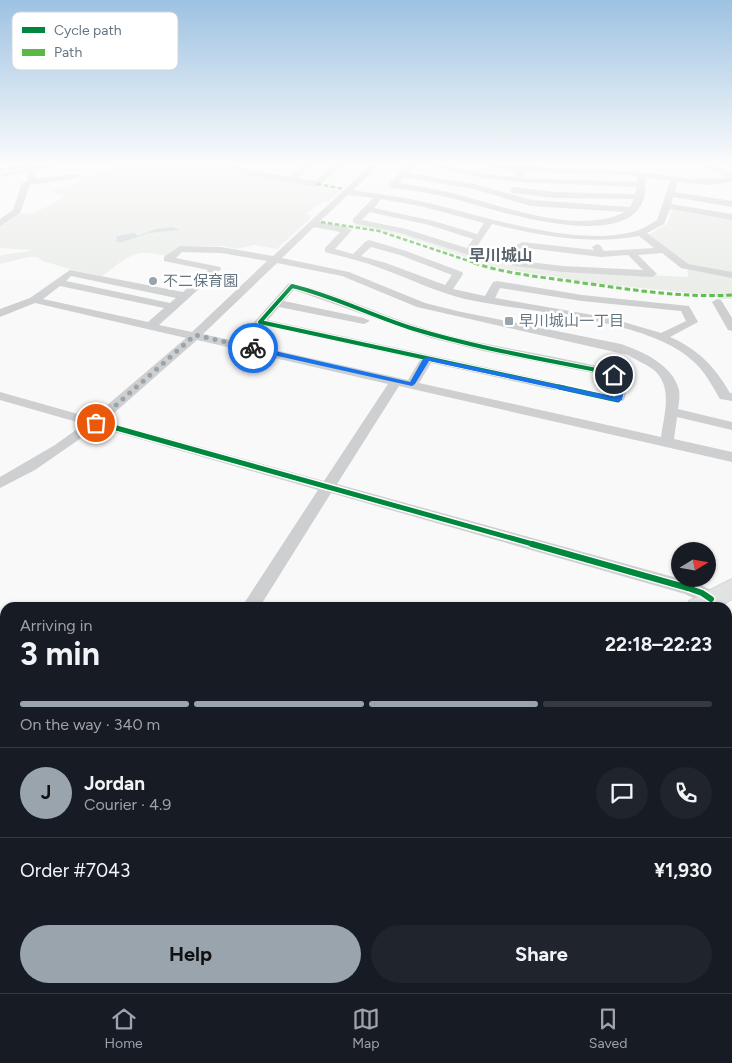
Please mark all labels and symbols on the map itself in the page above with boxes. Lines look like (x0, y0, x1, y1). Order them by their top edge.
legend (12, 12, 178, 70)
text: Cycle path (54, 22, 122, 39)
text: Path (54, 44, 82, 61)
district label: 早川城山 (469, 246, 533, 265)
place label: 不二保育園 (163, 272, 238, 290)
marker: 不二保育園 (147, 275, 159, 287)
place label: 早川城山一丁目 (519, 312, 624, 330)
marker: 早川城山一丁目 (503, 315, 515, 327)
courier (228, 323, 278, 373)
pin (593, 354, 635, 396)
pin (75, 402, 117, 444)
north arrow (671, 542, 716, 588)

